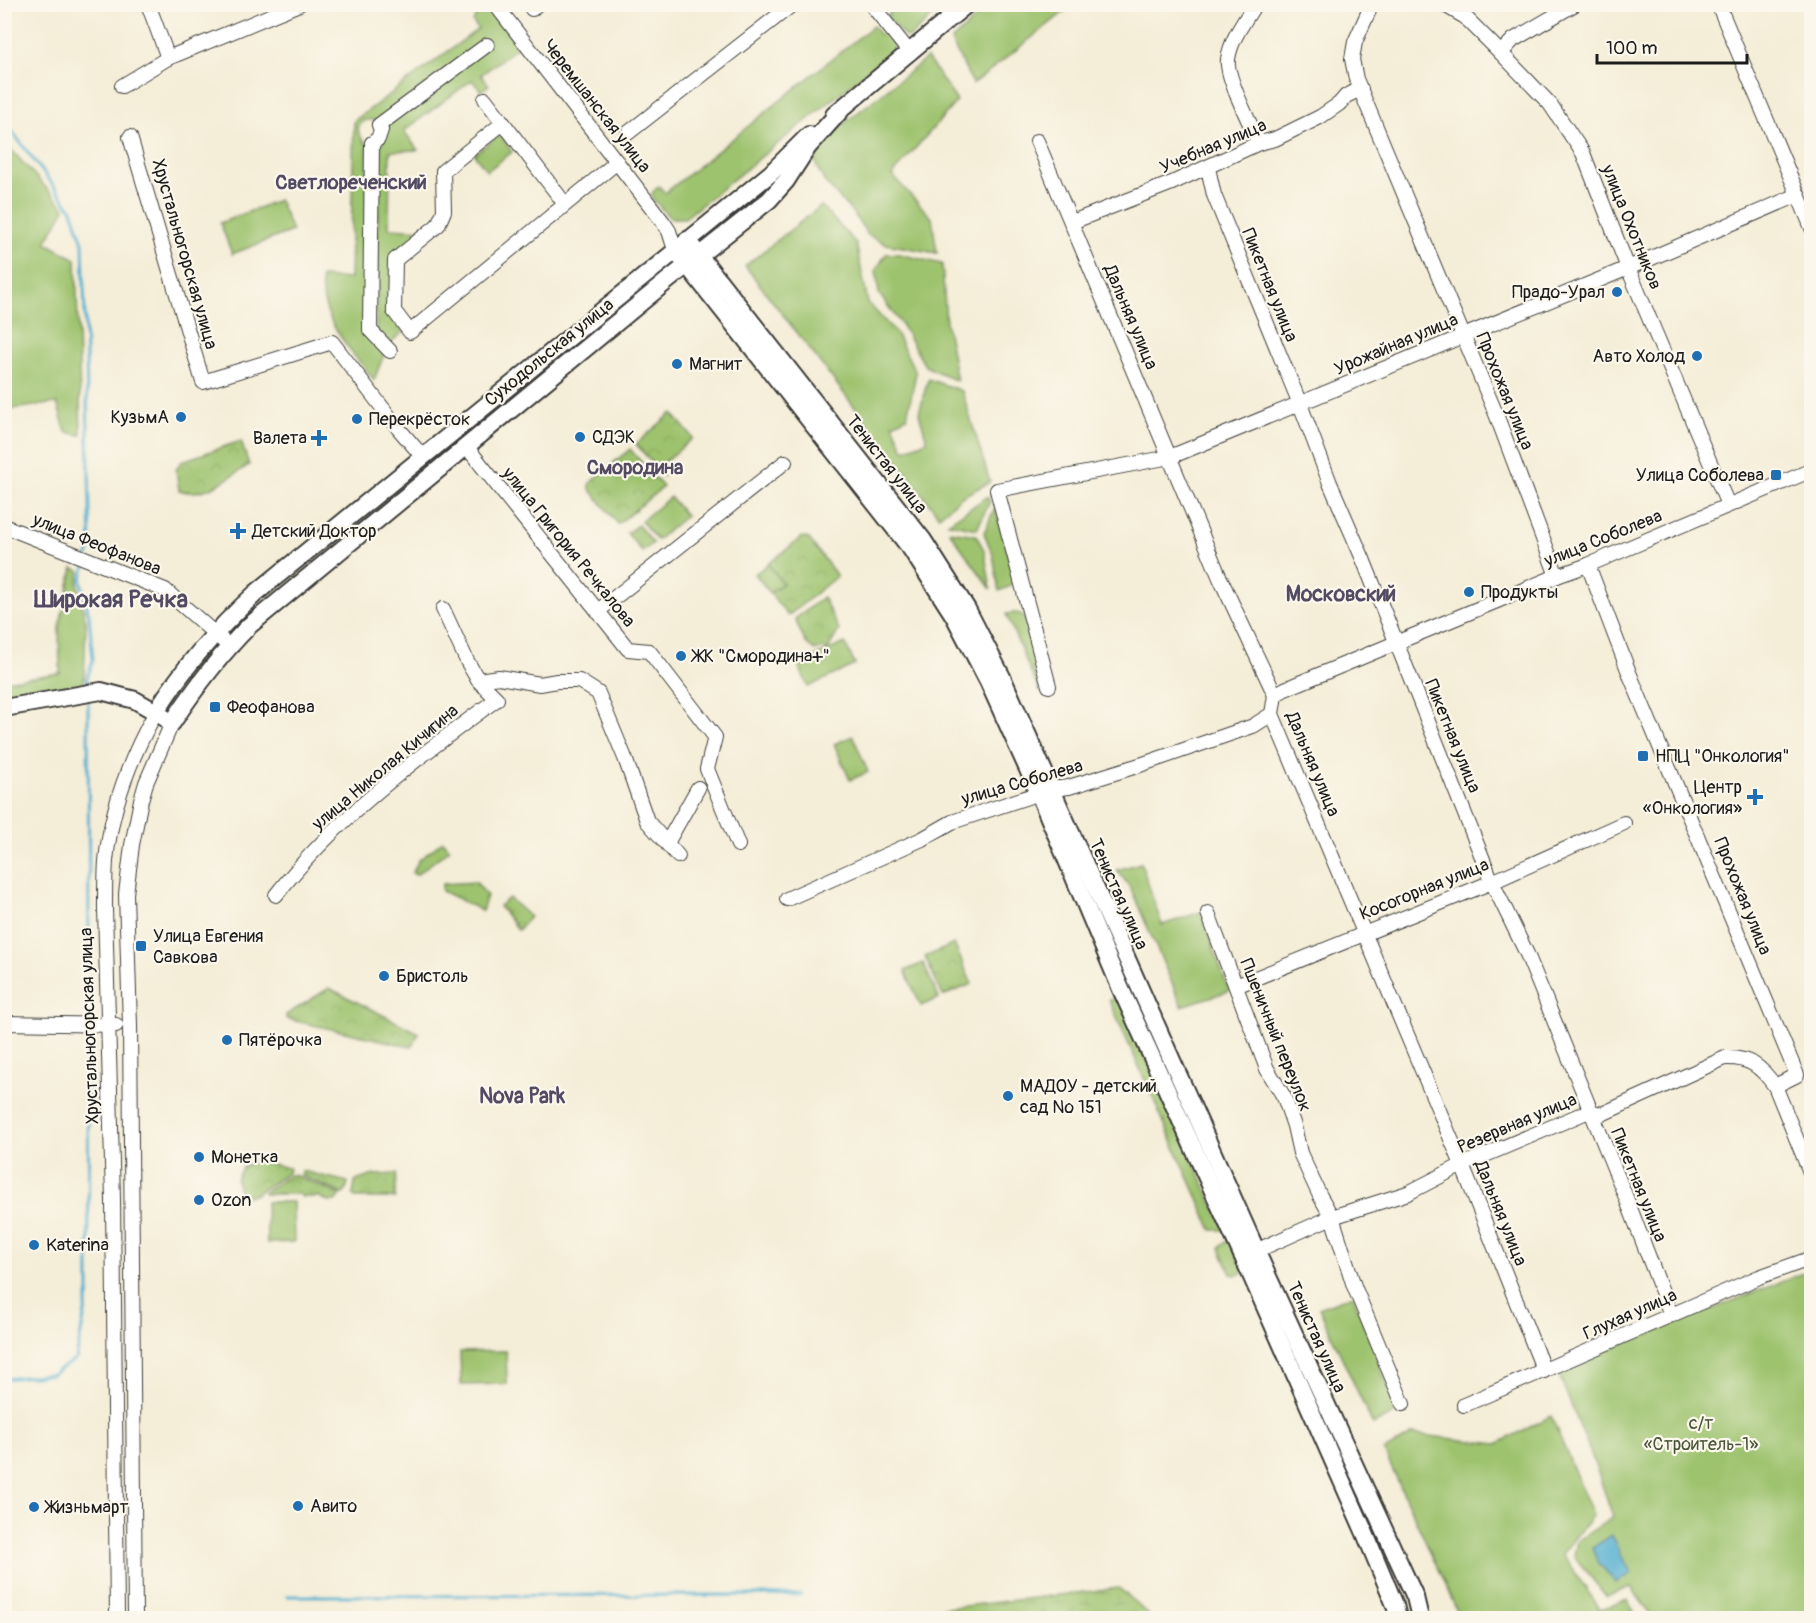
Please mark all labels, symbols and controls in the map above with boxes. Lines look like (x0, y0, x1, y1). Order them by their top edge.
scale bar (1597, 27, 1747, 65)
street label: Черемшанская улица (537, 35, 656, 178)
text: 100 m (1606, 37, 1658, 60)
street label: Учебная улица (1156, 114, 1270, 179)
street label: Хрустальногорская улица (146, 156, 223, 352)
street label: улица Охотников (1596, 160, 1667, 293)
district label: Светлореченский (275, 170, 427, 195)
street label: Пикетная улица (1236, 225, 1303, 345)
street label: Дальняя улица (1098, 260, 1163, 373)
place label: Прадо-Урал (1512, 281, 1605, 304)
marker: Прадо-Урал (1610, 285, 1624, 299)
street label: Суходольская улица (480, 293, 619, 412)
street label: Урожайная улица (1331, 308, 1461, 381)
street label: Прохожая улица (1471, 329, 1539, 453)
place label: Авто Холод (1593, 345, 1685, 368)
marker: Авто Холод (1690, 349, 1704, 363)
place label: Магнит (689, 353, 742, 376)
marker: Магнит (670, 357, 684, 371)
place label: КузьмА (110, 406, 169, 429)
place label: Перекрёсток (369, 408, 470, 431)
marker: КузьмА (174, 410, 188, 424)
street label: Тенистая улица (841, 410, 932, 518)
marker: Перекрёсток (350, 412, 364, 426)
place label: СДЭК (592, 426, 635, 449)
place label: Валета (253, 427, 307, 450)
marker: СДЭК (573, 430, 587, 444)
marker: Валета (312, 431, 326, 445)
district label: Смородина (587, 455, 683, 480)
street label: улица Григория Речкалова (496, 462, 640, 632)
place label: Улица Соболева (1636, 464, 1764, 487)
marker: Улица Соболева (1769, 468, 1783, 482)
street label: улица Соболева (1540, 504, 1665, 573)
street label: улица Феофанова (28, 508, 164, 581)
place label: Детский Доктор (251, 520, 377, 543)
marker: Детский Доктор (229, 522, 247, 540)
district label: Московский (1286, 581, 1396, 608)
place label: Продукты (1481, 581, 1558, 604)
district label: Широкая Речка (33, 585, 188, 614)
marker: Продукты (1462, 585, 1476, 599)
place label: ЖК "Смородина+" (690, 645, 830, 668)
marker: ЖК "Смородина+" (674, 649, 688, 663)
street label: Пикетная улица (1419, 676, 1486, 796)
place label: Феофанова (227, 696, 315, 719)
street label: улица Николая Кичигина (307, 699, 463, 836)
marker: Феофанова (208, 700, 222, 714)
street label: Дальняя улица (1280, 707, 1345, 820)
place label: НПЦ "Онкология" (1655, 745, 1790, 768)
marker: НПЦ "Онкология" (1636, 749, 1650, 763)
street label: улица Соболева (958, 754, 1085, 811)
place label: Центр «Онкология» (1643, 776, 1742, 820)
marker: Центр «Онкология» (1746, 788, 1764, 806)
street label: Прохожая улица (1709, 834, 1777, 958)
street label: Тенистая улица (1084, 835, 1153, 953)
street label: Косогорная улица (1356, 853, 1492, 926)
place label: Улица Евгения Савкова (153, 925, 264, 969)
street label: Хрустальногорская улица (75, 927, 104, 1125)
marker: Улица Евгения Савкова (134, 939, 148, 953)
street label: Пшеничный переулок (1234, 955, 1317, 1115)
place label: Бристоль (396, 965, 469, 988)
marker: Бристоль (377, 969, 391, 983)
place label: Пятёрочка (239, 1029, 322, 1052)
marker: Пятёрочка (220, 1033, 234, 1047)
place label: МАДОУ - детский сад № 151 (1020, 1075, 1157, 1119)
district label: Nova Park (479, 1083, 565, 1110)
street label: Резервная улица (1454, 1088, 1580, 1159)
marker: МАДОУ - детский сад № 151 (1001, 1089, 1015, 1103)
street label: Пикетная улица (1605, 1125, 1672, 1245)
place label: Монетка (211, 1146, 278, 1169)
marker: Монетка (192, 1150, 206, 1164)
street label: Дальняя улица (1469, 1156, 1532, 1269)
place label: Ozon (211, 1189, 251, 1212)
marker: Ozon (192, 1193, 206, 1207)
place label: Katerina (46, 1234, 109, 1257)
marker: Katerina (27, 1238, 41, 1252)
street label: Тенистая улица (1282, 1278, 1351, 1396)
street label: Глухая улица (1580, 1284, 1681, 1345)
park label: с/т «Строитель-1» (1644, 1412, 1758, 1456)
place label: Авито (310, 1495, 358, 1518)
place label: Жизньмарт (43, 1496, 129, 1519)
marker: Авито (291, 1499, 305, 1513)
marker: Жизньмарт (27, 1500, 41, 1514)

